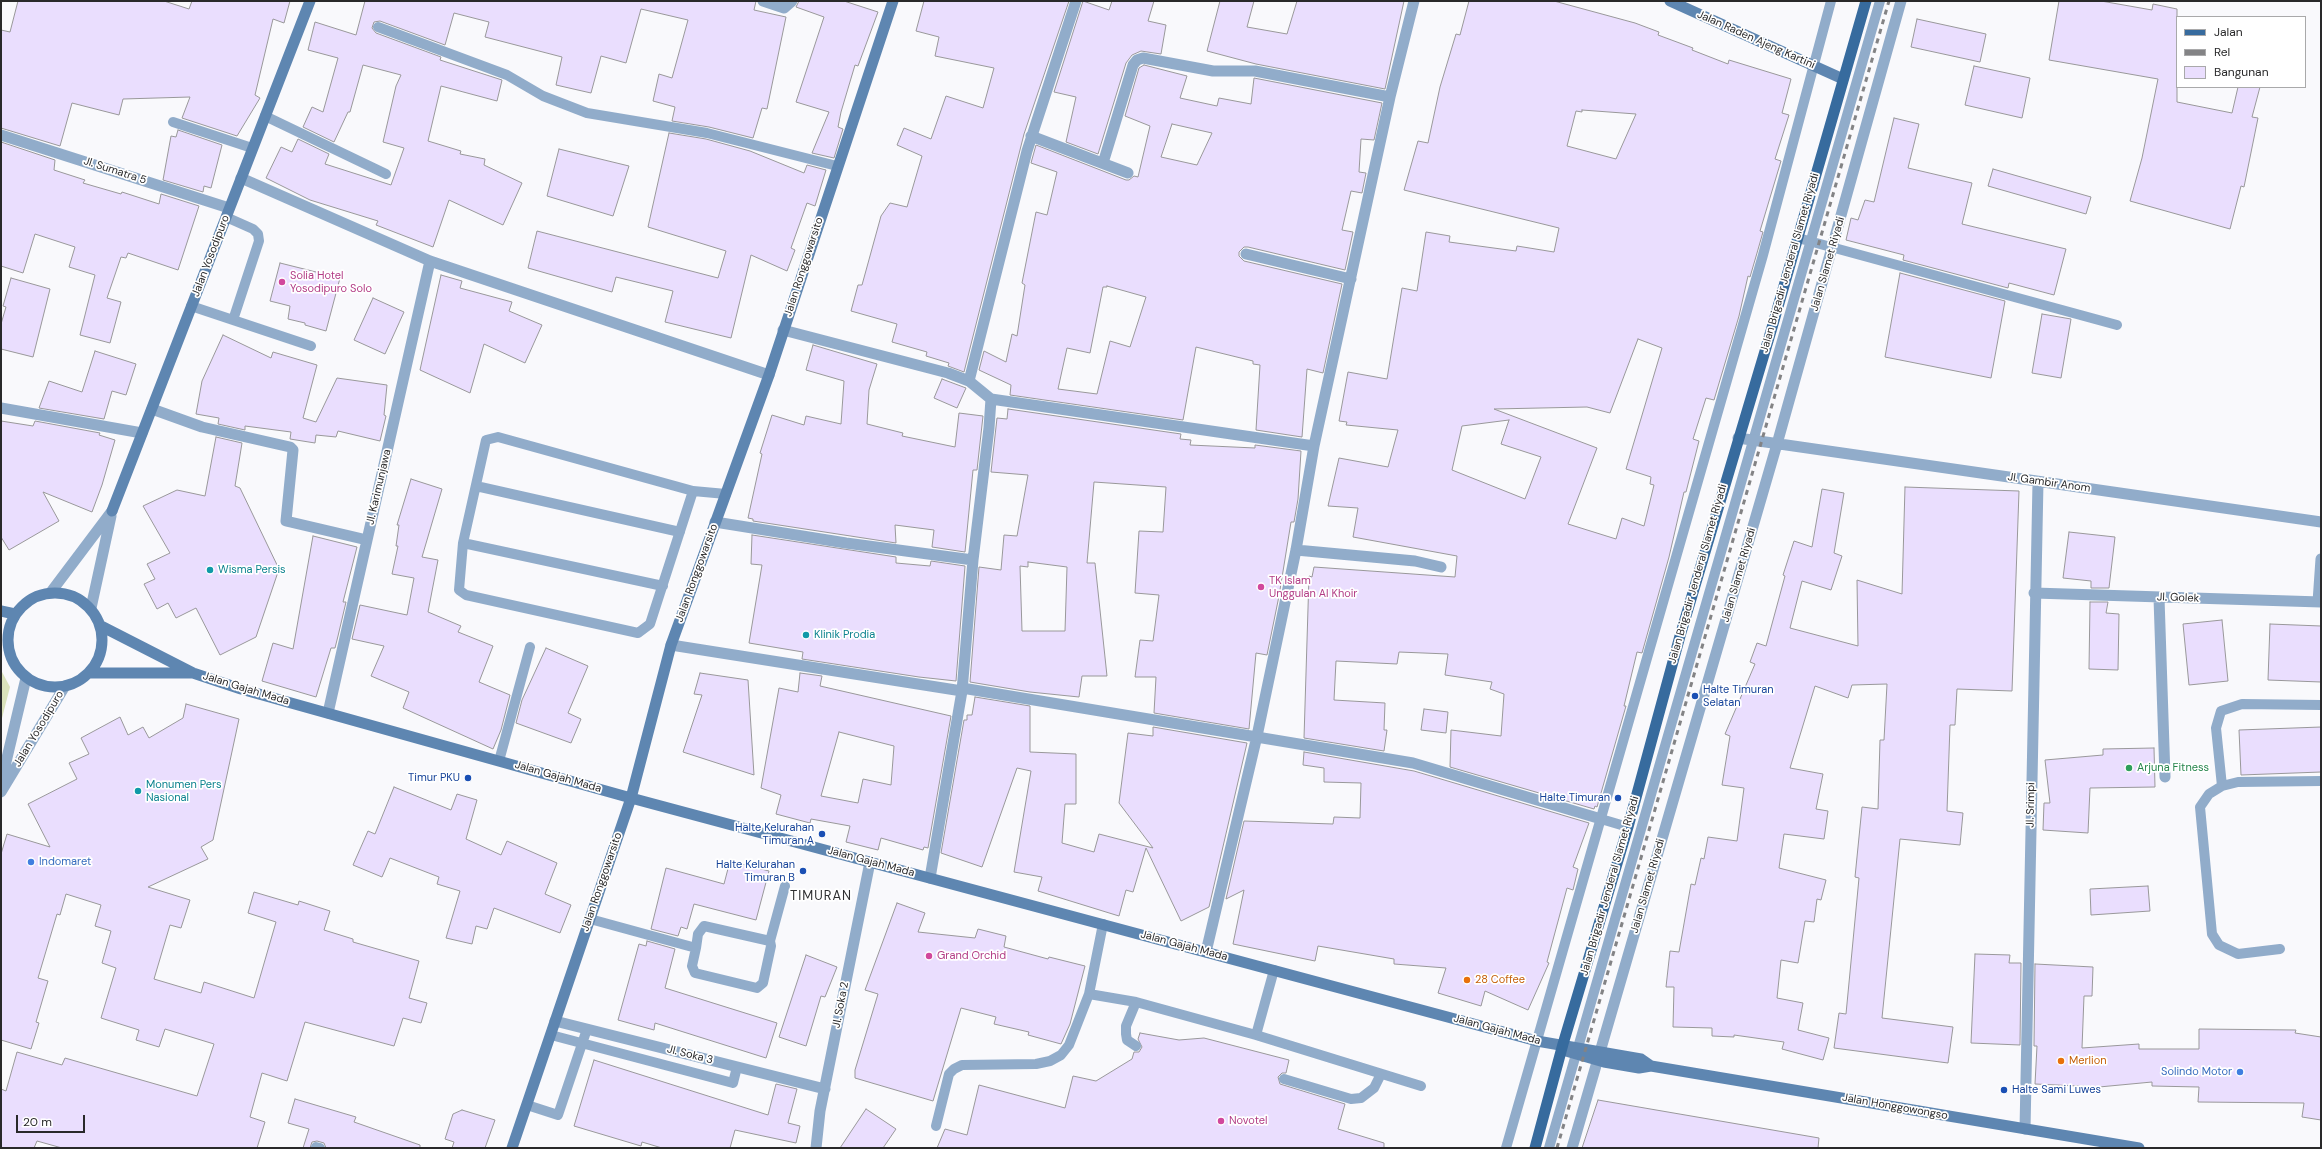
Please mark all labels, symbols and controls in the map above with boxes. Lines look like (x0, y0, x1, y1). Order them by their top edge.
street label: Jalan Raden Ajeng Kartini (1695, 8, 1817, 72)
legend (2176, 16, 2306, 88)
text: Jalan (2214, 24, 2243, 40)
text: Rel (2214, 44, 2230, 60)
text: Bangunan (2214, 64, 2269, 80)
street label: Jl. Sumatra 5 (82, 155, 148, 187)
street label: Jalan Brigadir Jenderal Slamet Riyadi (1758, 172, 1822, 354)
street label: Jalan Yosodipuro (189, 213, 233, 299)
street label: Jalan Slamet Riyadi (1808, 215, 1848, 313)
street label: Jalan Ronggowarsito (782, 216, 826, 318)
place label: Solia Hotel Yosodipuro Solo (290, 269, 372, 295)
marker: Solia Hotel Yosodipuro Solo (277, 277, 287, 287)
street label: Jl. Karimunjawa (364, 448, 394, 526)
street label: Jl. Gambir Anom (2007, 471, 2091, 495)
street label: Jalan Brigadir Jenderal Slamet Riyadi (1666, 483, 1730, 665)
street label: Jalan Ronggowarsito (673, 522, 721, 624)
street label: Jalan Slamet Riyadi (1719, 526, 1759, 624)
place label: Wisma Persis (218, 563, 286, 577)
marker: Wisma Persis (205, 565, 215, 575)
place label: TK Islam Unggulan Al Khoir (1269, 574, 1357, 600)
marker: TK Islam Unggulan Al Khoir (1256, 582, 1266, 592)
street label: Jl. Golek (2157, 591, 2199, 605)
place label: Klinik Prodia (814, 628, 875, 642)
marker: Klinik Prodia (801, 630, 811, 640)
street label: Jalan Gajah Mada (201, 670, 291, 708)
place label: Halte Timuran Selatan (1703, 683, 1774, 709)
street label: Jalan Yosodipuro (11, 689, 67, 769)
marker: Halte Timuran Selatan (1690, 691, 1700, 701)
street label: Jalan Gajah Mada (513, 758, 603, 796)
place label: Arjuna Fitness (2137, 761, 2209, 775)
marker: Arjuna Fitness (2124, 763, 2134, 773)
place label: Timur PKU (408, 771, 460, 785)
marker: Timur PKU (463, 773, 473, 783)
place label: Monumen Pers Nasional (146, 778, 222, 804)
street label: Jl. Srimpi (2024, 782, 2038, 828)
marker: Monumen Pers Nasional (133, 786, 143, 796)
place label: Halte Timuran (1539, 791, 1610, 805)
marker: Halte Timuran (1613, 793, 1623, 803)
street label: Jalan Brigadir Jenderal Slamet Riyadi (1578, 795, 1642, 977)
place label: Halte Kelurahan Timuran A (735, 821, 814, 847)
marker: Halte Kelurahan Timuran A (817, 829, 827, 839)
street label: Jalan Ronggowarsito (579, 831, 625, 933)
street label: Jalan Slamet Riyadi (1628, 837, 1668, 935)
street label: Jalan Gajah Mada (826, 844, 916, 880)
place label: Indomaret (39, 855, 91, 869)
marker: Indomaret (26, 857, 36, 867)
place label: Halte Kelurahan Timuran B (716, 858, 795, 884)
marker: Halte Kelurahan Timuran B (798, 866, 808, 876)
district label: TIMURAN (790, 889, 852, 905)
street label: Jalan Gajah Mada (1139, 928, 1229, 964)
place label: Grand Orchid (937, 949, 1006, 963)
marker: Grand Orchid (924, 951, 934, 961)
place label: 28 Coffee (1475, 973, 1525, 987)
marker: 28 Coffee (1462, 975, 1472, 985)
street label: Jl. Soka 2 (830, 981, 852, 1029)
street label: Jalan Gajah Mada (1452, 1012, 1542, 1048)
street label: Jl. Soka 3 (666, 1043, 714, 1067)
place label: Merlion (2069, 1054, 2106, 1068)
marker: Merlion (2056, 1056, 2066, 1066)
place label: Solindo Motor (2161, 1065, 2232, 1079)
marker: Solindo Motor (2235, 1067, 2245, 1077)
place label: Halte Sami Luwes (2012, 1083, 2101, 1097)
marker: Halte Sami Luwes (1999, 1085, 2009, 1095)
street label: Jalan Honggowongso (1841, 1091, 1949, 1123)
scale bar (18, 1107, 87, 1133)
text: 20 m (23, 1114, 52, 1130)
place label: Novotel (1229, 1114, 1268, 1128)
marker: Novotel (1216, 1116, 1226, 1126)

